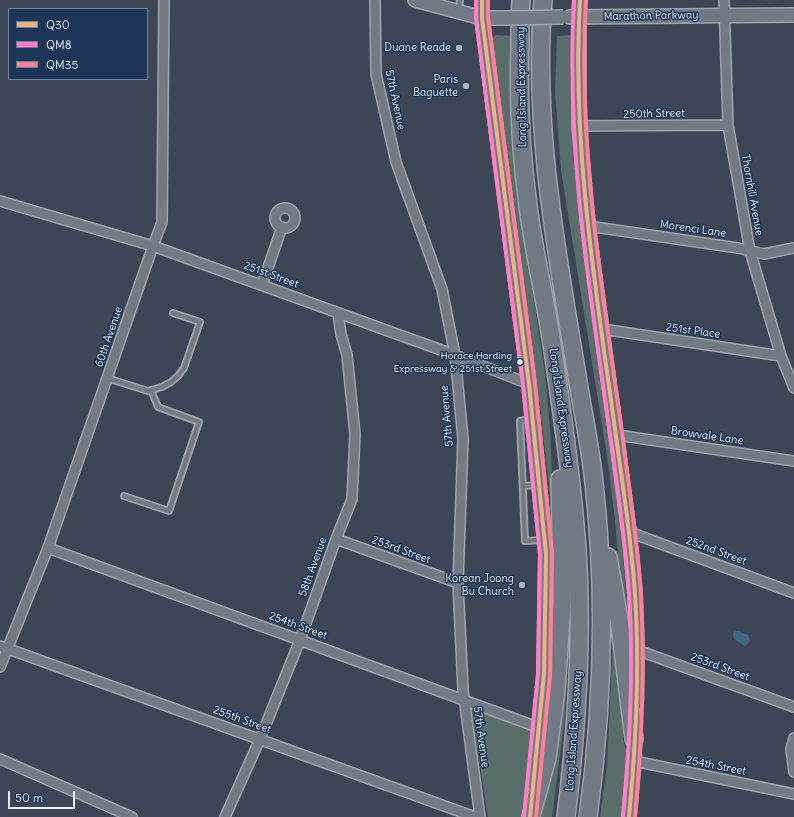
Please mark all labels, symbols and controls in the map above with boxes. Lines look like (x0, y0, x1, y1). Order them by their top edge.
legend (8, 8, 148, 80)
street label: Marathon Parkway (603, 9, 699, 23)
text: Q30 (46, 17, 70, 32)
street label: Long Island Expressway (514, 27, 530, 147)
text: QM8 (46, 37, 72, 52)
place label: Duane Reade (384, 41, 451, 55)
marker: Duane Reade (454, 43, 464, 53)
text: QM35 (46, 57, 79, 72)
street label: 57th Avenue (382, 69, 408, 131)
place label: Paris Baguette (413, 73, 458, 99)
marker: Paris Baguette (461, 81, 471, 91)
street label: 250th Street (623, 107, 685, 121)
street label: Thornhill Avenue (738, 153, 766, 237)
street label: Morenci Lane (659, 218, 727, 240)
street label: 251st Street (242, 259, 300, 291)
street label: 60th Avenue (92, 305, 126, 369)
street label: 251st Place (665, 321, 721, 341)
street label: Long Island Expressway (546, 347, 576, 469)
place label: Horace Harding Expressway & 251st Street (394, 350, 512, 374)
marker: Horace Harding Expressway & 251st Street (515, 357, 525, 367)
street label: 57th Avenue (438, 385, 456, 447)
street label: Browvale Lane (670, 424, 744, 448)
street label: 253rd Street (370, 533, 432, 567)
street label: 252nd Street (684, 534, 748, 568)
street label: 58th Avenue (296, 536, 330, 598)
place label: Korean Joong Bu Church (445, 572, 514, 598)
marker: Korean Joong Bu Church (517, 580, 527, 590)
street label: 254th Street (267, 609, 329, 643)
street label: 253rd Street (689, 650, 751, 684)
street label: Long Island Expressway (563, 670, 585, 792)
street label: 255th Street (211, 703, 273, 737)
street label: 57th Avenue (470, 706, 492, 768)
street label: 254th Street (685, 754, 747, 778)
scale bar (10, 783, 77, 809)
text: 50 m (15, 790, 43, 805)

